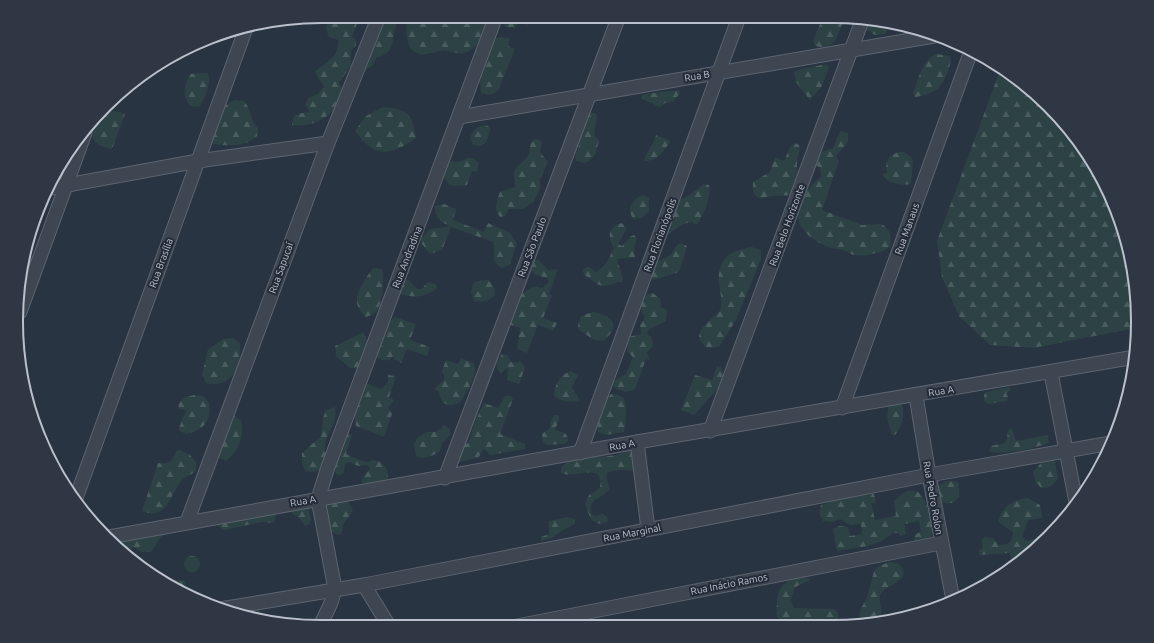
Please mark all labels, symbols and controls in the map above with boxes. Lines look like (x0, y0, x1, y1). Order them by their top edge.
street label: Rua B (683, 68, 711, 84)
street label: Rua Belo Horizonte (767, 182, 807, 268)
street label: Rua Florianópolis (642, 197, 678, 273)
street label: Rua Manaus (893, 202, 921, 256)
street label: Rua São Paulo (516, 215, 548, 278)
street label: Rua Andradina (390, 224, 424, 290)
street label: Rua Brasília (147, 237, 175, 289)
street label: Rua Sapucaí (267, 240, 296, 295)
street label: Rua A (927, 383, 955, 398)
street label: Rua A (608, 437, 636, 453)
street label: Rua Pedro Rolon (921, 460, 945, 536)
street label: Rua A (289, 493, 317, 509)
street label: Rua Marginal (602, 522, 662, 544)
street label: Rua Inácio Ramos (690, 571, 768, 597)

